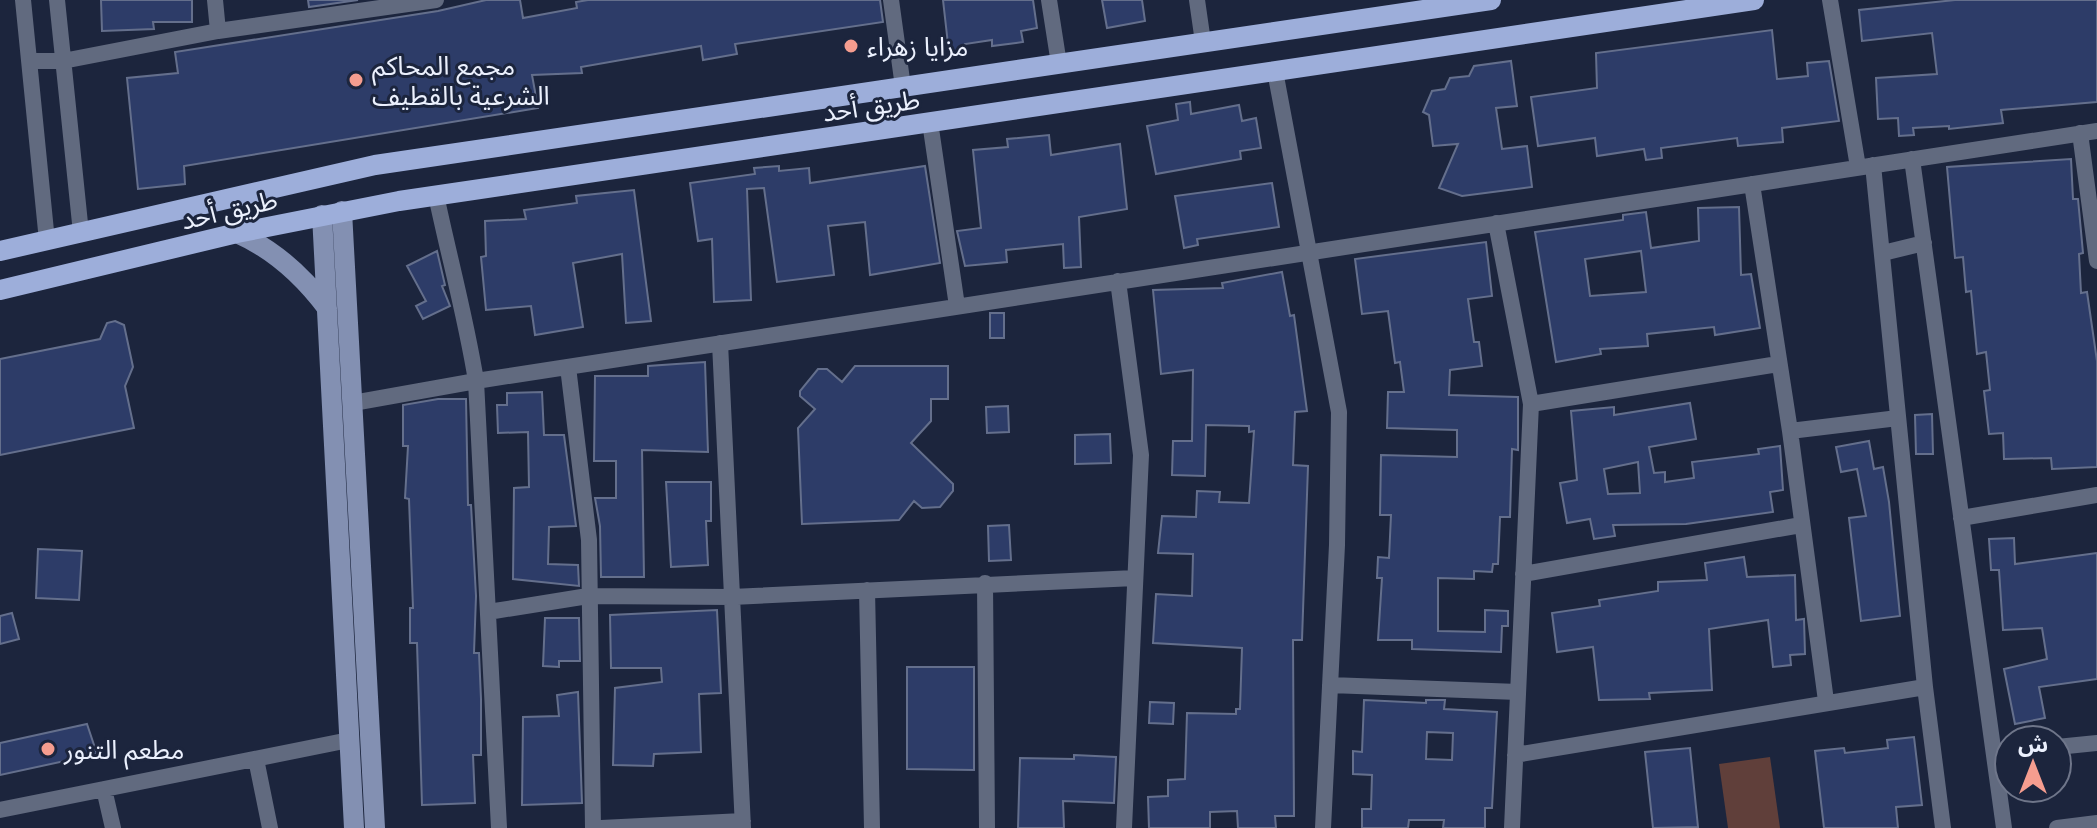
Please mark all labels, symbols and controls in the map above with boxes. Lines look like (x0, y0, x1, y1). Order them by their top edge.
place label: مزايا زهراء (867, 28, 969, 64)
marker: مزايا زهراء (842, 37, 860, 55)
place label: مجمع المحاكم الشرعية بالقطيف (372, 47, 550, 113)
marker: مجمع المحاكم الشرعية بالقطيف (347, 71, 365, 89)
street label: طريق أحد (820, 80, 922, 130)
street label: طريق أحد (177, 180, 281, 238)
north arrow (1993, 724, 2073, 804)
text: ش (2018, 728, 2048, 758)
place label: مطعم التنور (63, 731, 184, 770)
marker: مطعم التنور (39, 740, 57, 758)

